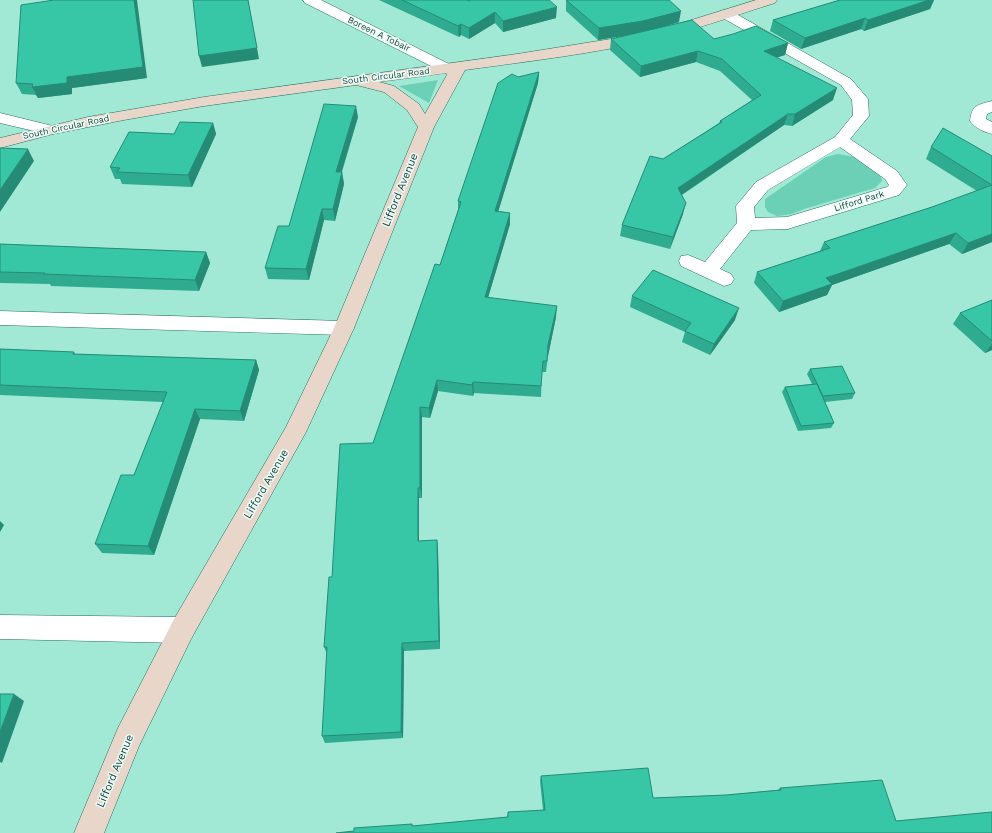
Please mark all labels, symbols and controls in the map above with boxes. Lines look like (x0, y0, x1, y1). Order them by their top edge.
street label: Boreen A Tobair (346, 14, 412, 54)
street label: South Circular Road (342, 66, 430, 86)
street label: South Circular Road (22, 113, 110, 141)
street label: Lifford Avenue (379, 151, 421, 229)
street label: Lifford Park (833, 189, 885, 213)
street label: Lifford Avenue (241, 447, 291, 521)
street label: Lifford Avenue (94, 733, 136, 809)

